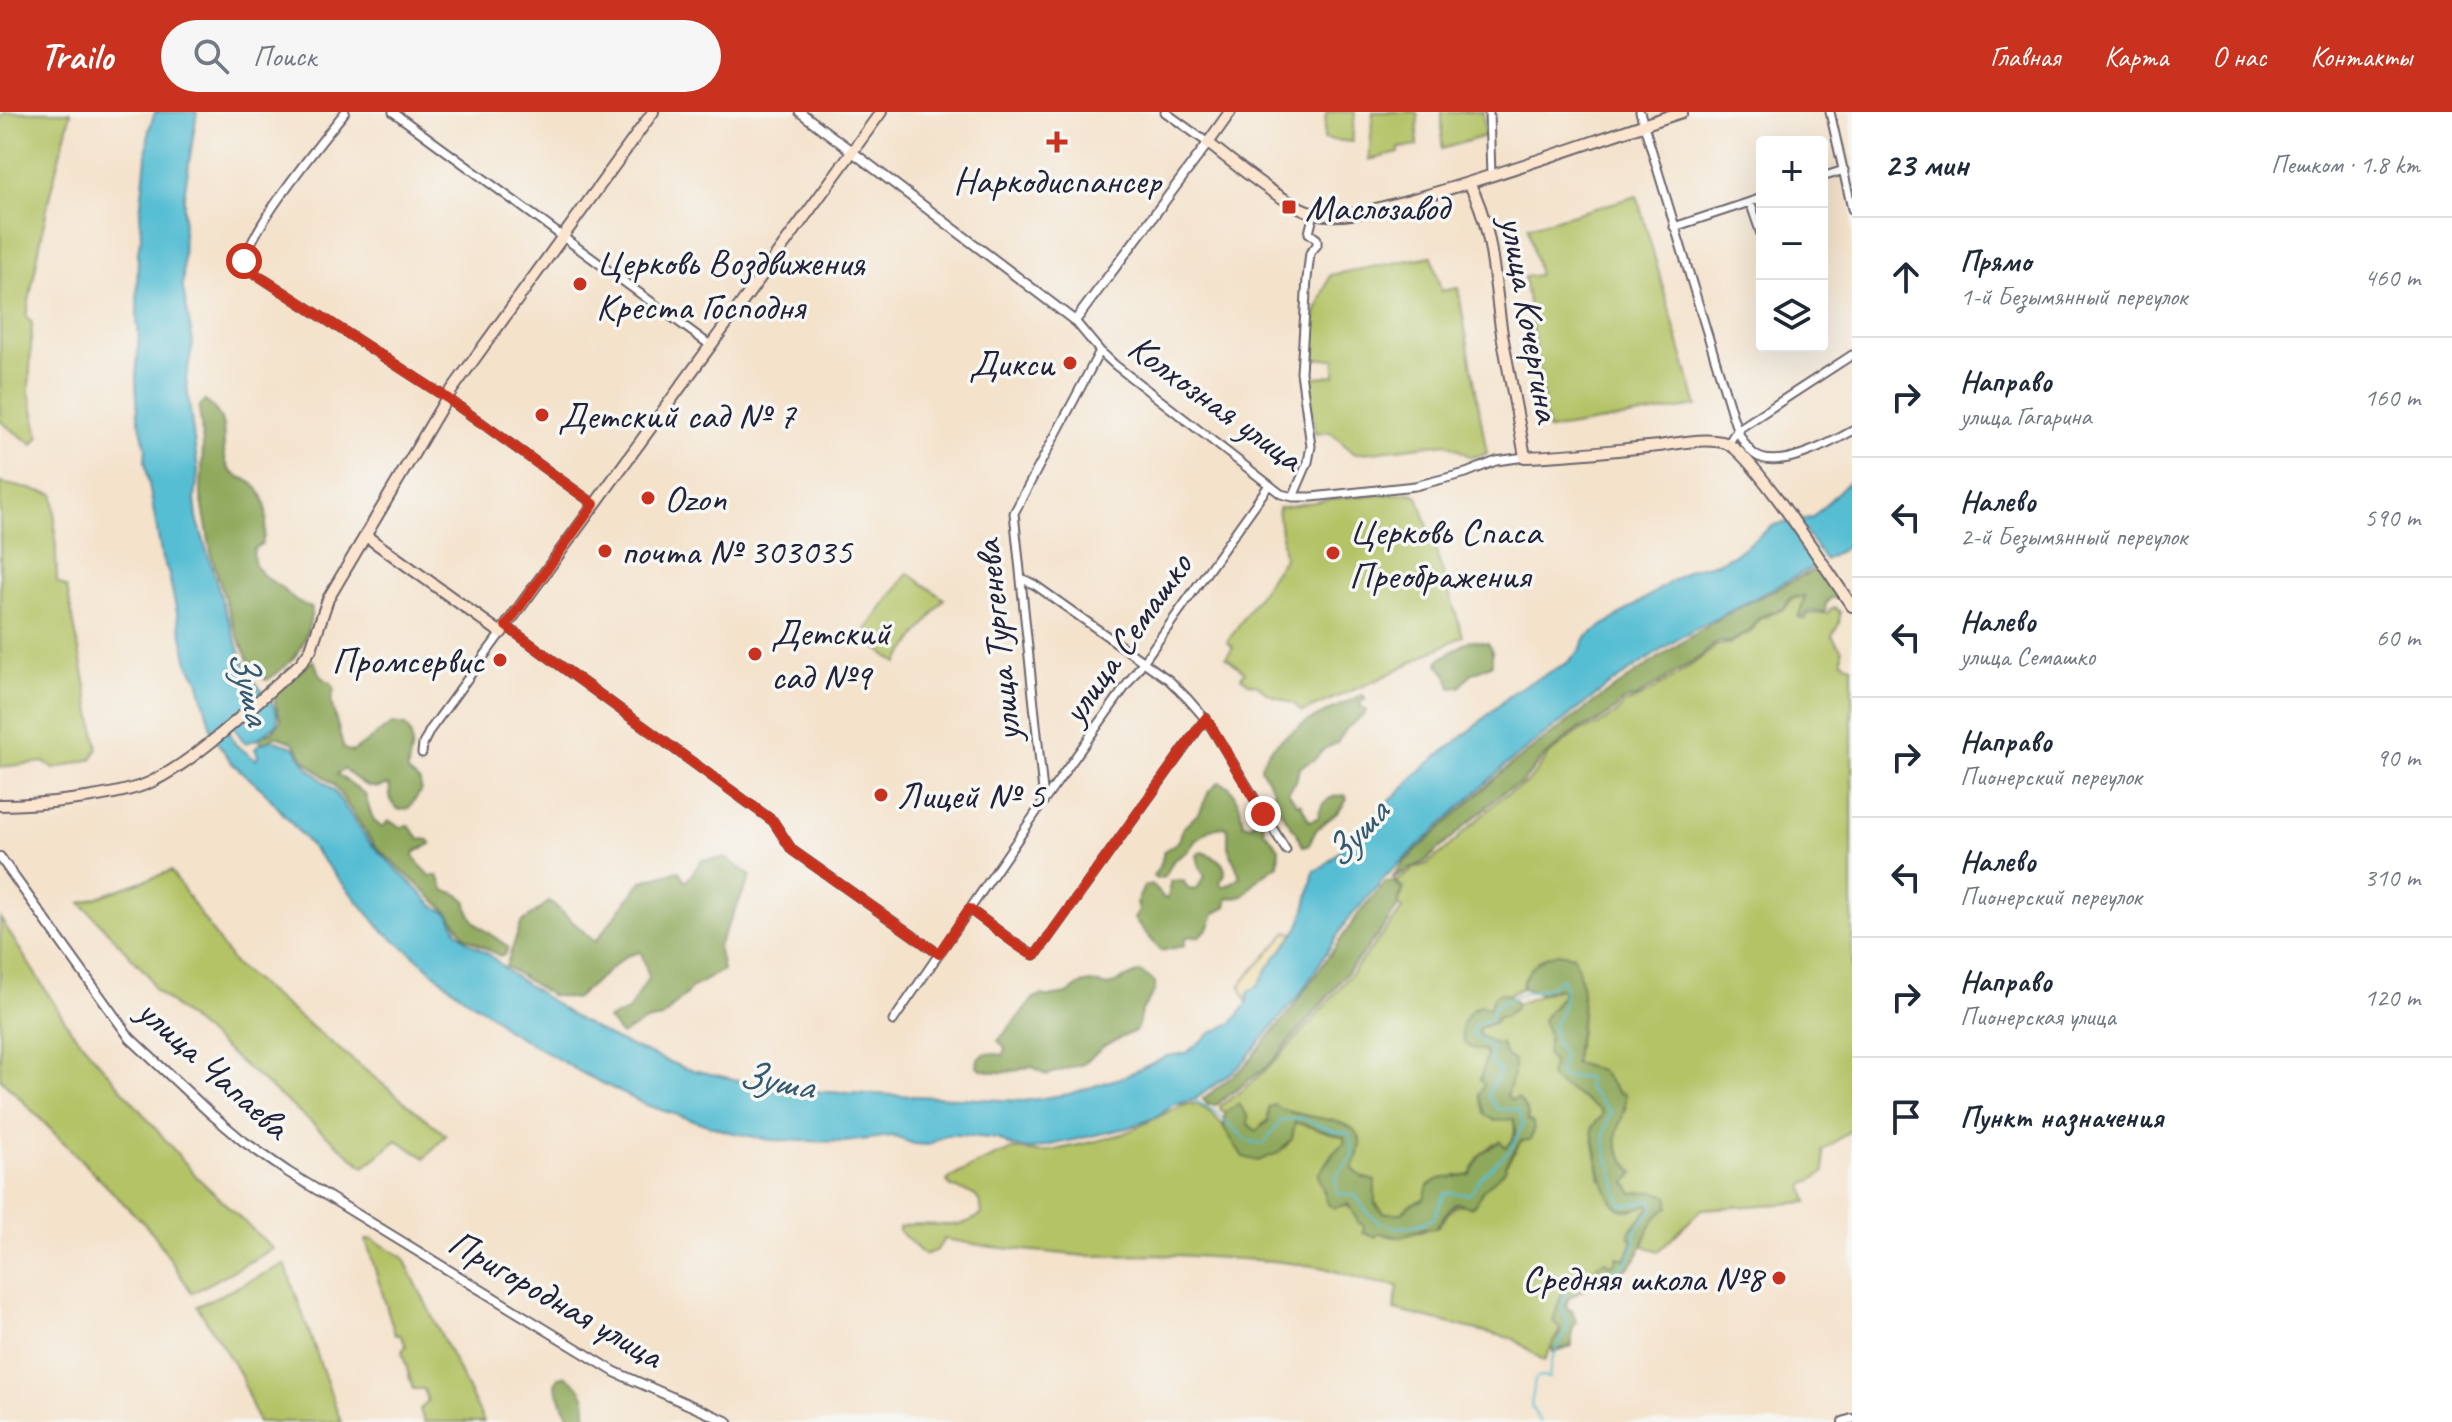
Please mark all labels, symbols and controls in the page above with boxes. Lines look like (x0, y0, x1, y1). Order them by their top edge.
search box (161, 20, 721, 92)
text: Trailo (40, 33, 113, 80)
icon: search (189, 34, 233, 78)
text: Поиск (253, 37, 316, 75)
text: Главная (1990, 39, 2060, 74)
text: Карта (2104, 39, 2168, 74)
text: О нас (2212, 39, 2266, 74)
text: Контакты (2310, 39, 2412, 74)
marker: Наркодиспансер (1046, 131, 1068, 153)
map controls (1756, 136, 1828, 352)
button: + (1756, 136, 1828, 208)
text: 23 мин (1884, 143, 1968, 186)
text: Пешком · 1.8 km (2271, 148, 2420, 181)
place label: Наркодиспансер (953, 157, 1163, 204)
place label: Маслозавод (1305, 184, 1453, 231)
marker: Маслозавод (1280, 198, 1298, 216)
button: − (1756, 208, 1828, 280)
street label: улица Кочергина (1489, 211, 1572, 428)
place label: Церковь Воздвижения Креста Господня (596, 239, 866, 330)
text: Прямо (1960, 242, 2031, 280)
route start (226, 243, 262, 279)
icon: ahead (1884, 255, 1928, 299)
text: 460 m (2364, 261, 2420, 294)
marker: Церковь Воздвижения Креста Господня (571, 275, 589, 293)
button: layers (1756, 280, 1828, 352)
text: 1-й Безымянный переулок (1960, 280, 2187, 313)
street label: Колхозная улица (1119, 323, 1314, 483)
place label: Дикси (969, 340, 1056, 387)
marker: Дикси (1061, 354, 1079, 372)
text: Направо (1960, 362, 2052, 400)
icon: right (1884, 375, 1928, 419)
text: 160 m (2364, 381, 2420, 414)
place label: Детский сад № 7 (558, 392, 797, 439)
text: улица Гагарина (1960, 400, 2092, 433)
marker: Детский сад № 7 (533, 406, 551, 424)
place label: Ozon (664, 475, 727, 522)
text: Налево (1960, 482, 2036, 520)
marker: Ozon (639, 489, 657, 507)
icon: left (1884, 495, 1928, 539)
text: 590 m (2364, 501, 2420, 534)
place label: Церковь Спаса Преображения (1349, 508, 1544, 599)
text: 2-й Безымянный переулок (1960, 520, 2187, 553)
place label: почта № 303035 (621, 528, 854, 575)
street label: улица Тургенева (963, 536, 1032, 746)
marker: почта № 303035 (596, 542, 614, 560)
street label: улица Семашко (1049, 543, 1203, 734)
marker: Церковь Спаса Преображения (1324, 544, 1342, 562)
text: Налево (1960, 602, 2036, 640)
place label: Детский сад №9 (771, 609, 892, 700)
icon: left (1884, 615, 1928, 659)
text: 60 m (2376, 621, 2420, 654)
place label: Промсервис (332, 637, 486, 684)
text: улица Семашко (1960, 640, 2095, 673)
water label: Зуша (217, 644, 284, 733)
marker: Детский сад №9 (746, 645, 764, 663)
marker: Промсервис (491, 651, 509, 669)
text: Направо (1960, 722, 2052, 760)
icon: right (1884, 735, 1928, 779)
text: 90 m (2376, 741, 2420, 774)
text: Пионерский переулок (1960, 760, 2142, 793)
place label: Лицей № 5 (897, 772, 1047, 819)
marker: Лицей № 5 (872, 786, 890, 804)
water label: Зуша (1312, 786, 1402, 878)
route end (1245, 796, 1281, 832)
text: Налево (1960, 842, 2036, 880)
icon: left (1884, 855, 1928, 899)
text: 310 m (2364, 861, 2420, 894)
text: Пионерский переулок (1960, 880, 2142, 913)
text: Направо (1960, 962, 2052, 1000)
icon: right (1884, 975, 1928, 1019)
text: 120 m (2364, 981, 2420, 1014)
street label: улица Чапаева (126, 986, 301, 1151)
text: Пионерская улица (1960, 1000, 2116, 1033)
water label: Зуша (735, 1049, 821, 1112)
icon: arrive (1884, 1095, 1928, 1139)
text: Пункт назначения (1960, 1098, 2163, 1136)
street label: Пригородная улица (440, 1218, 674, 1380)
place label: Средняя школа №8 (1522, 1255, 1767, 1302)
marker: Средняя школа №8 (1770, 1269, 1788, 1287)

